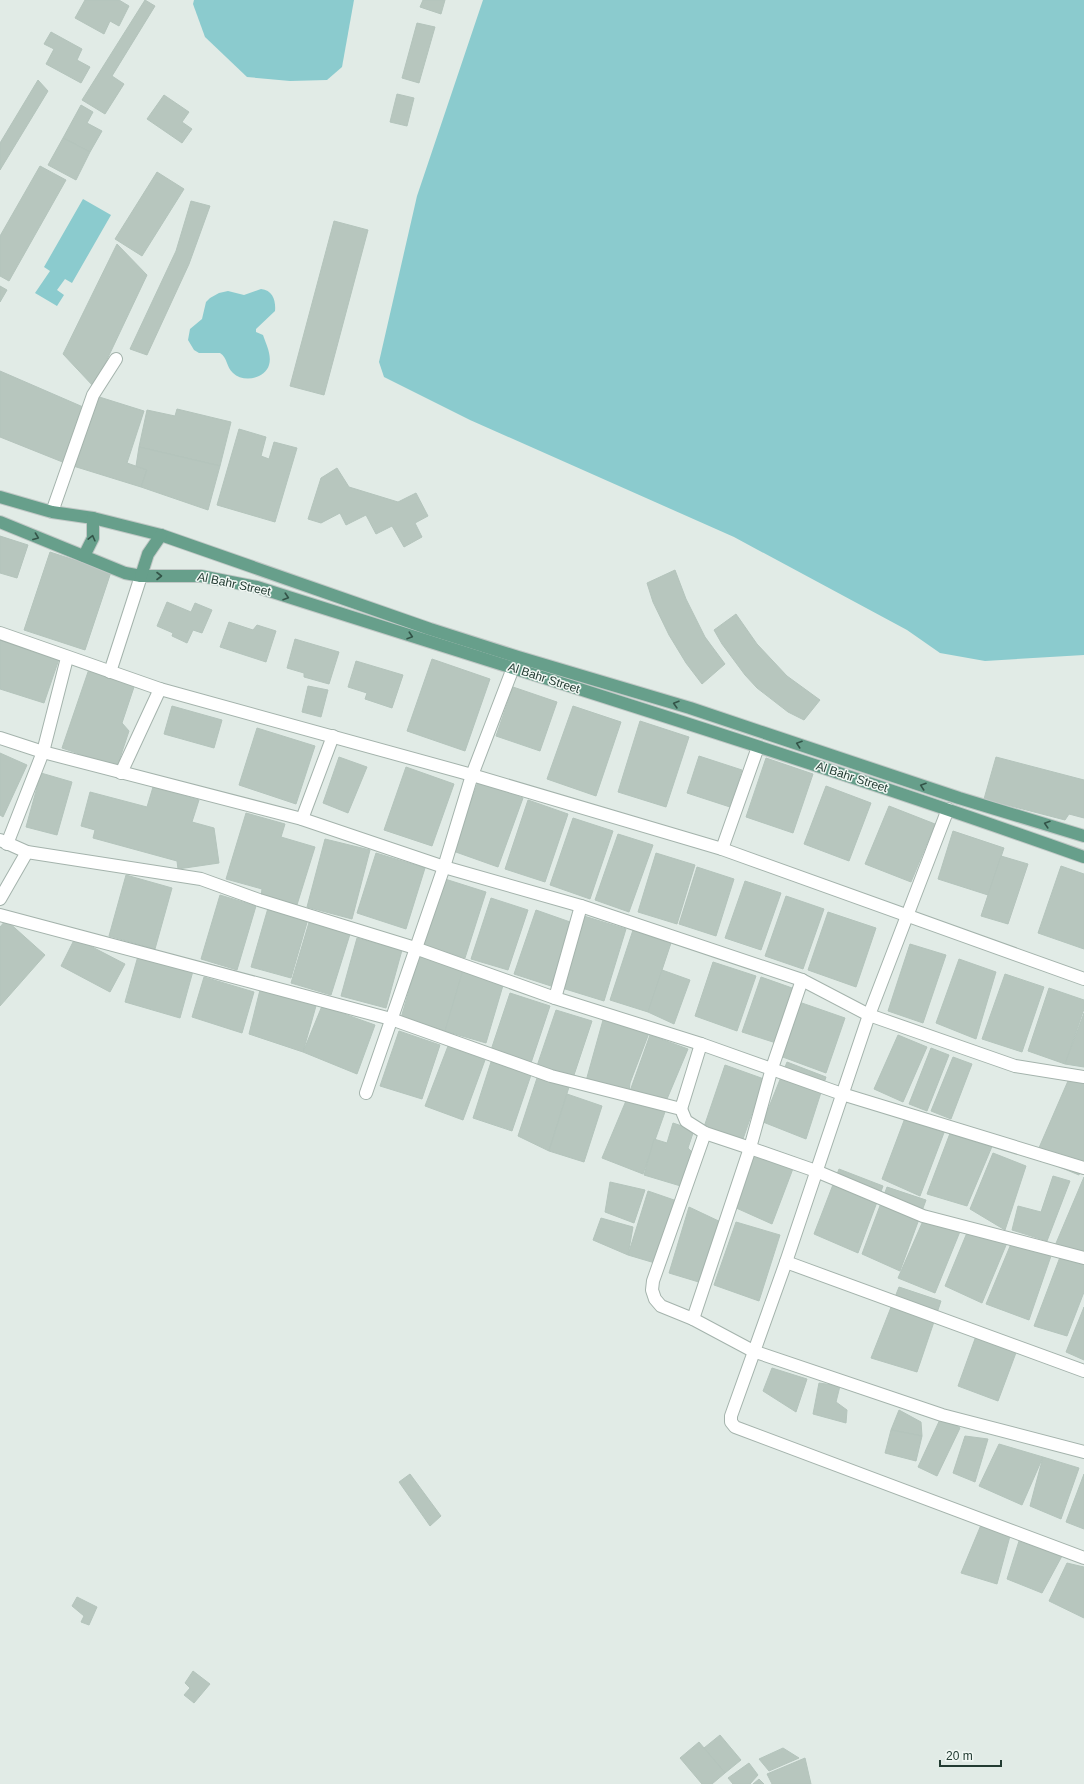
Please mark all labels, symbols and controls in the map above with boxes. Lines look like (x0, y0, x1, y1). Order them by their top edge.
one-way arrow (33, 532, 40, 540)
one-way arrow (87, 535, 96, 542)
street label: Al Bahr Street (196, 569, 273, 599)
one-way arrow (156, 572, 162, 580)
one-way arrow (283, 592, 290, 600)
one-way arrow (407, 631, 414, 640)
street label: Al Bahr Street (506, 660, 582, 696)
one-way arrow (672, 700, 679, 709)
one-way arrow (796, 740, 803, 749)
street label: Al Bahr Street (814, 759, 890, 795)
one-way arrow (919, 782, 926, 790)
one-way arrow (1043, 820, 1050, 829)
scale bar (940, 1742, 1001, 1768)
text: 20 m (946, 1749, 973, 1763)

